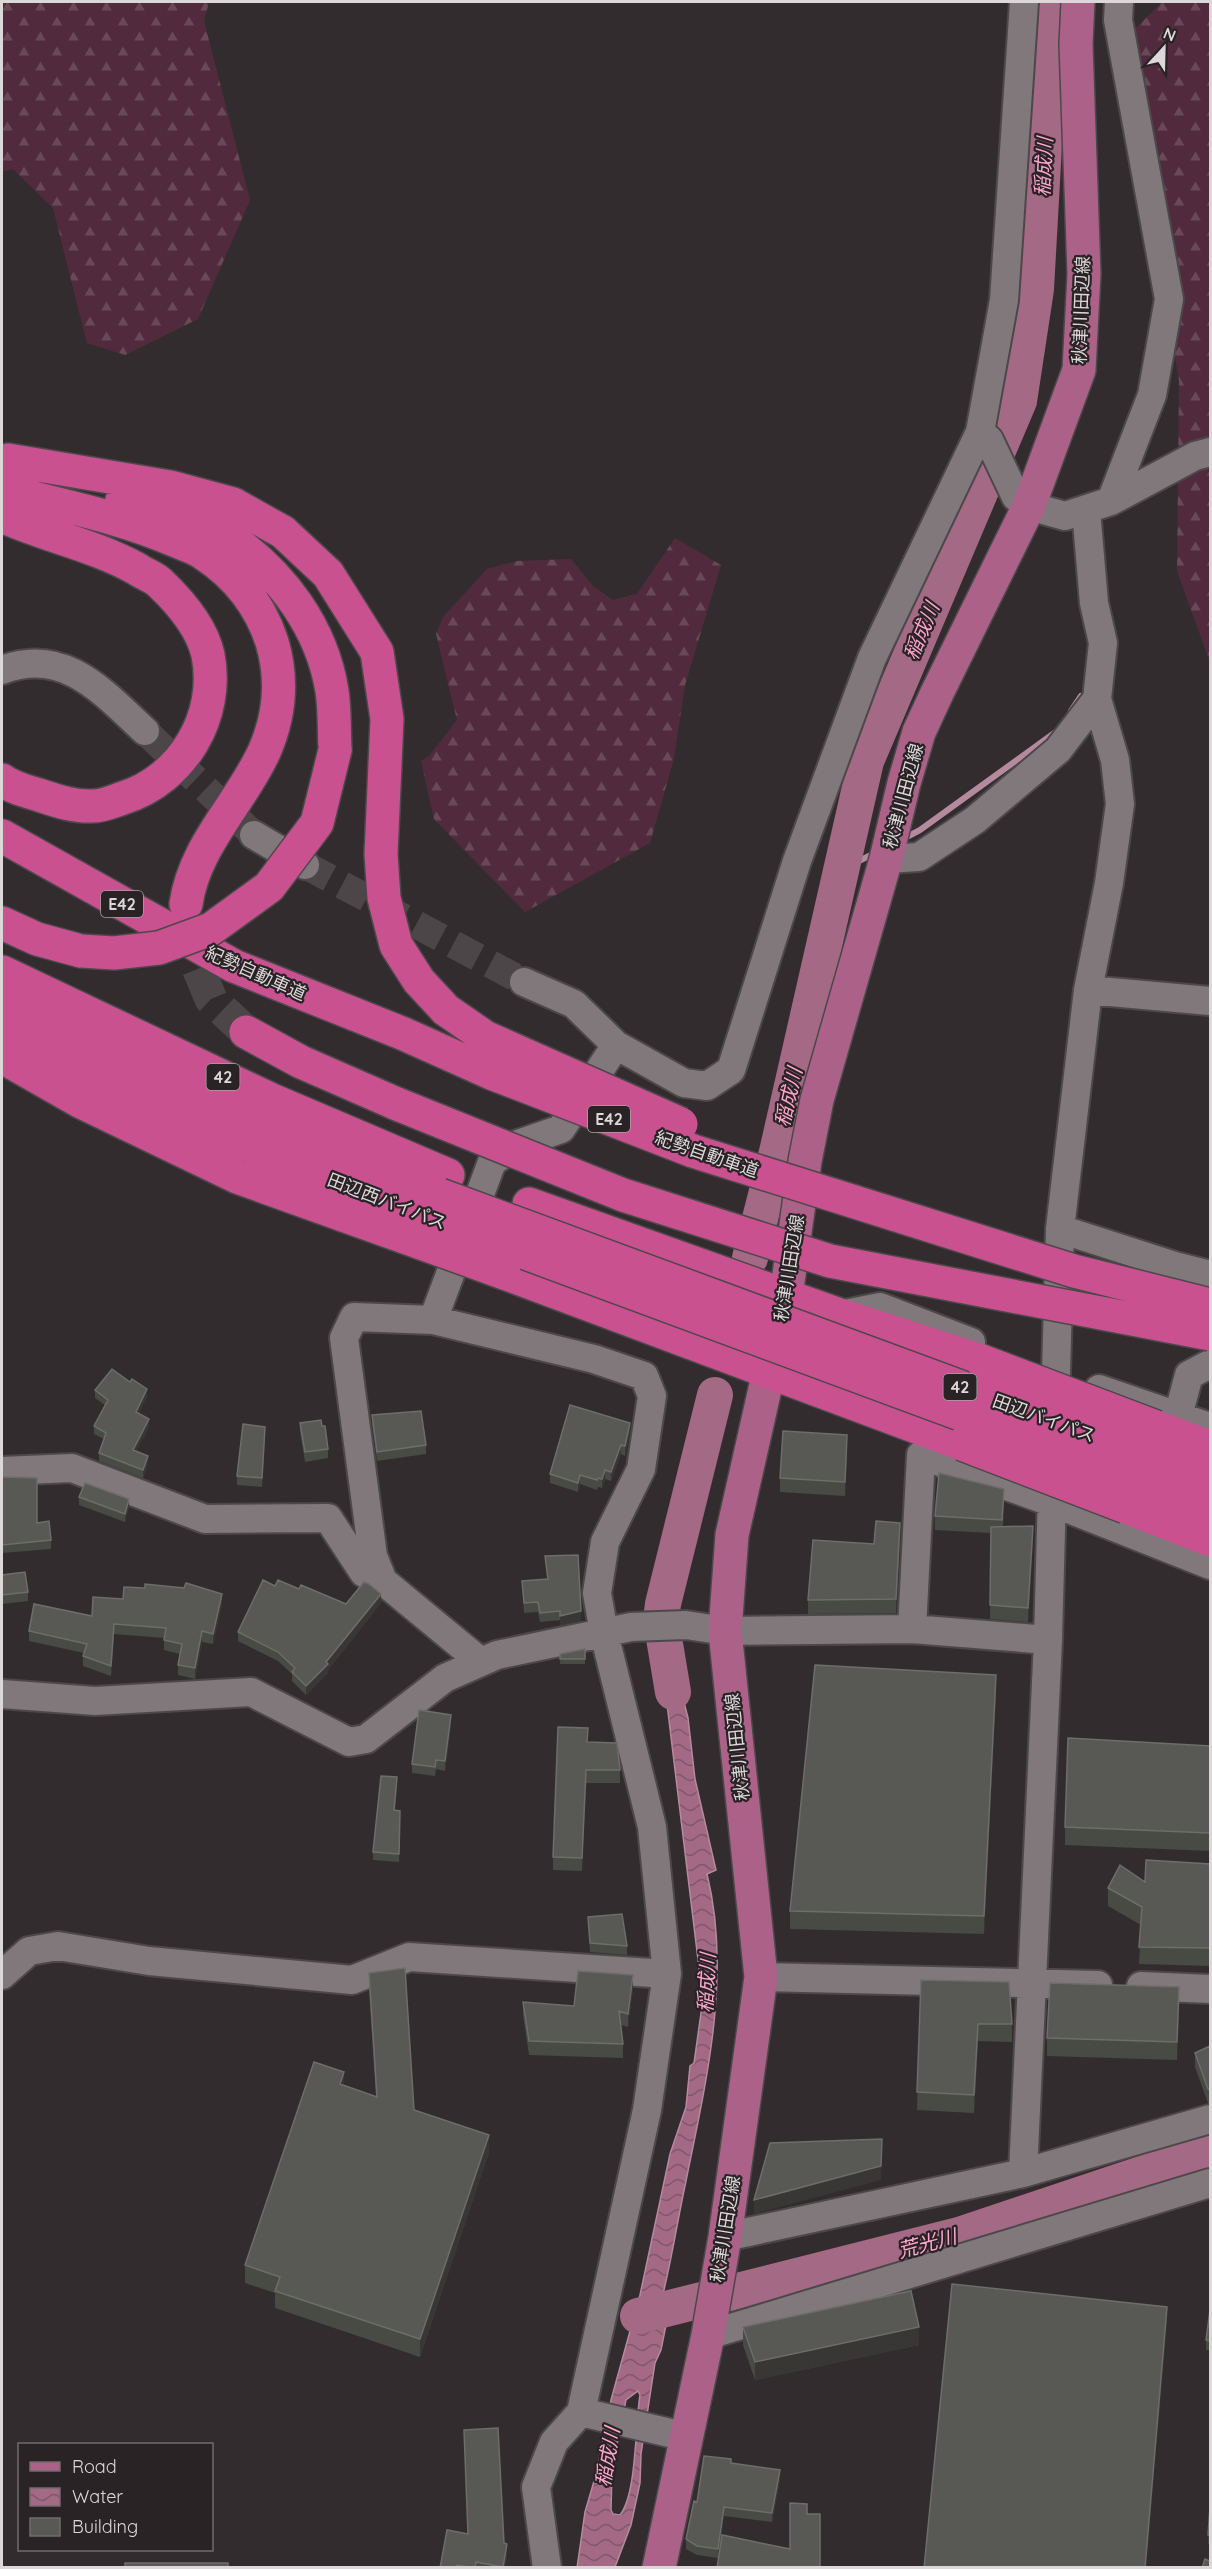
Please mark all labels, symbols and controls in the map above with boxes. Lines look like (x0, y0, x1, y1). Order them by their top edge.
north arrow (1134, 18, 1194, 78)
text: N (1160, 23, 1179, 46)
water label: 稲成川 (1029, 134, 1057, 198)
street label: 秋津川田辺線 (1068, 256, 1094, 364)
water label: 稲成川 (898, 597, 945, 663)
street label: 秋津川田辺線 (878, 741, 928, 851)
road number: E42 (101, 891, 143, 917)
street label: 紀勢自動車道 (202, 941, 310, 1005)
water label: 稲成川 (769, 1063, 807, 1129)
road number: 42 (206, 1064, 240, 1090)
road number: E42 (588, 1106, 630, 1132)
street label: 紀勢自動車道 (652, 1126, 762, 1182)
street label: 田辺西バイパス (324, 1168, 450, 1234)
street label: 秋津川田辺線 (769, 1213, 809, 1323)
road number: 42 (944, 1374, 976, 1400)
street label: 田辺バイパス (989, 1389, 1099, 1447)
street label: 秋津川田辺線 (720, 1692, 754, 1802)
water label: 稲成川 (692, 1950, 720, 2014)
street label: 秋津川田辺線 (705, 2174, 745, 2284)
water label: 荒光川 (895, 2223, 961, 2263)
water label: 稲成川 (589, 2423, 625, 2489)
legend (18, 2443, 213, 2551)
text: Road (72, 2455, 117, 2478)
text: Water (72, 2485, 123, 2508)
text: Building (72, 2515, 138, 2538)

